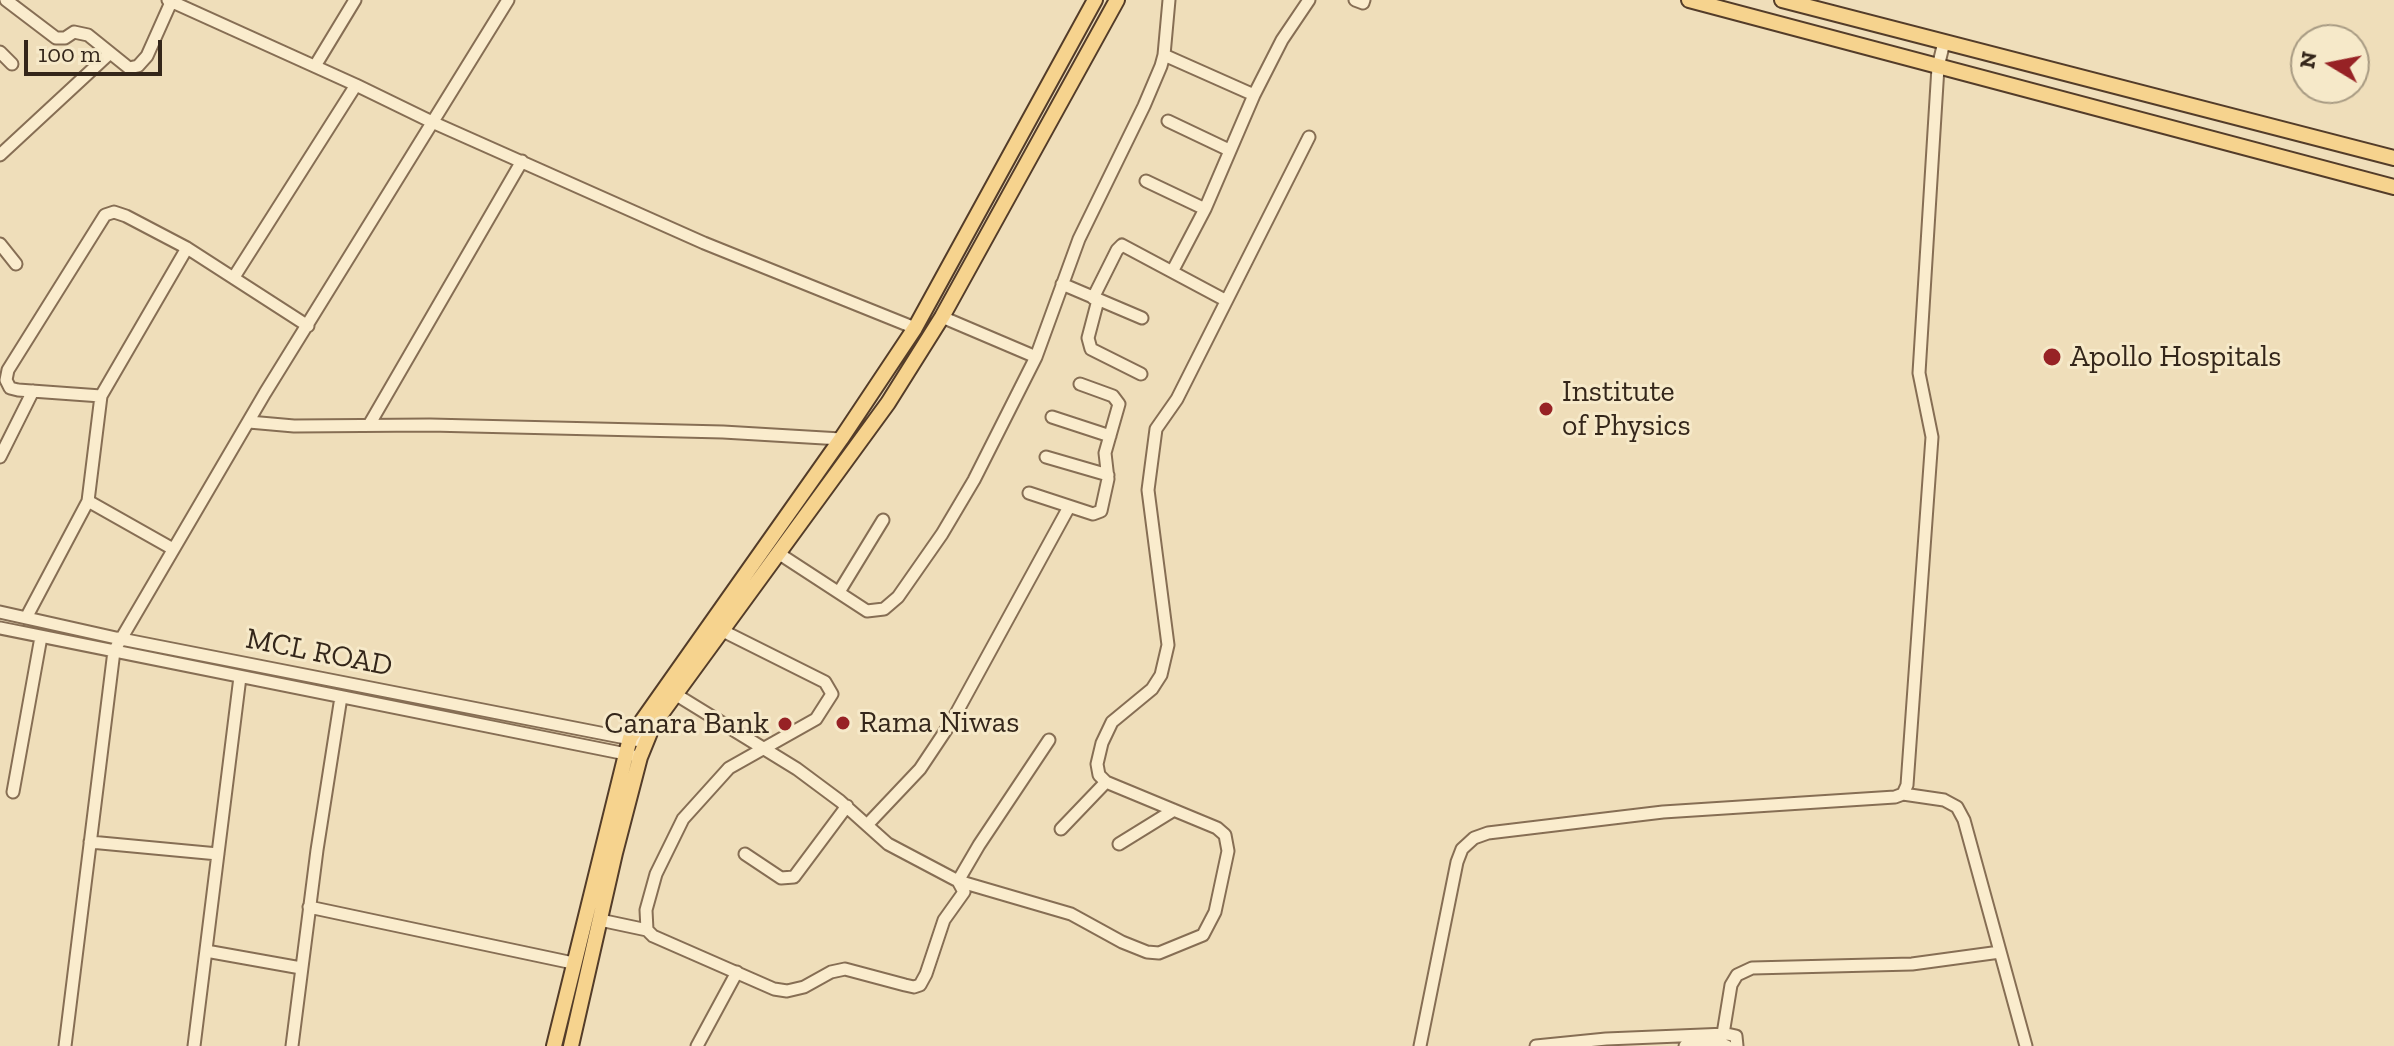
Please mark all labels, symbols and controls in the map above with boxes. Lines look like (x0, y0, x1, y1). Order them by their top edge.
scale bar (28, 24, 166, 74)
north arrow (2290, 24, 2370, 104)
text: 100 m (38, 39, 101, 68)
text: N (2293, 50, 2323, 71)
place label: Apollo Hospitals (2070, 339, 2281, 375)
marker: Apollo Hospitals (2041, 346, 2063, 368)
place label: Institute of Physics (1562, 374, 1691, 444)
marker: Institute of Physics (1537, 400, 1555, 418)
street label: MCL ROAD (243, 621, 395, 685)
place label: Rama Niwas (859, 705, 1019, 741)
place label: Canara Bank (604, 706, 769, 742)
marker: Rama Niwas (834, 714, 852, 732)
marker: Canara Bank (776, 715, 794, 733)

